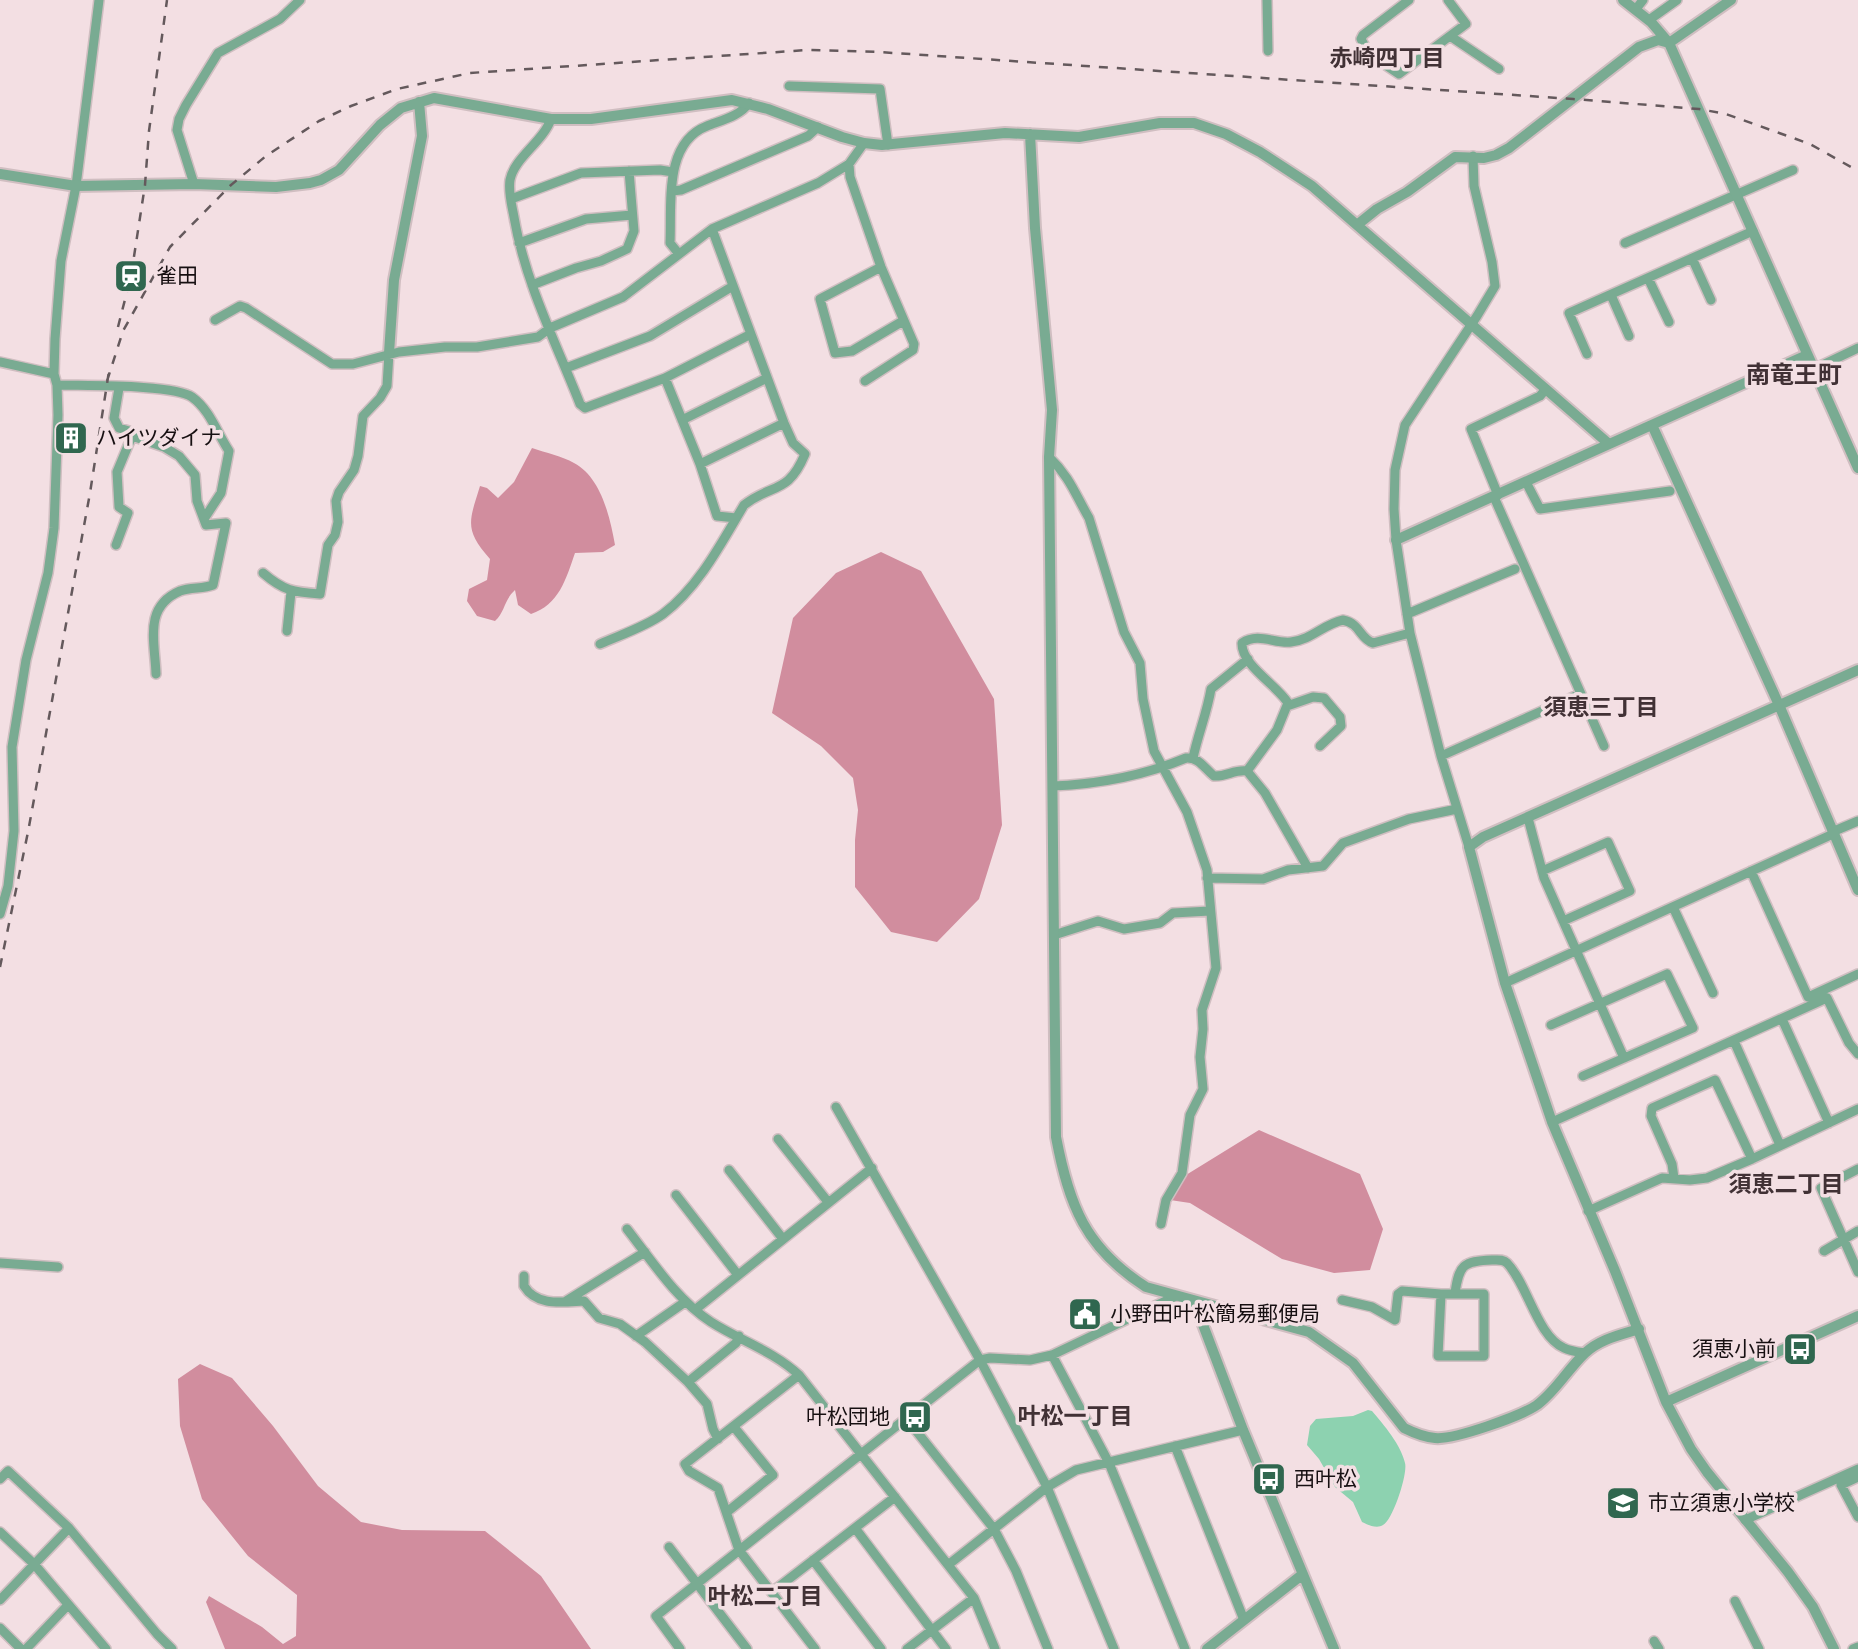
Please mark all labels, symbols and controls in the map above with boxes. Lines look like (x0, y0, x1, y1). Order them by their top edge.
district label: 赤崎四丁目 (1330, 43, 1445, 74)
station icon: 雀田 (112, 257, 150, 295)
place label: 雀田 (156, 262, 198, 290)
district label: 南竜王町 (1746, 359, 1842, 391)
building icon: ハイツダイナ (52, 419, 90, 457)
place label: ハイツダイナ (96, 424, 221, 452)
district label: 須恵三丁目 (1544, 692, 1659, 723)
district label: 須恵二丁目 (1729, 1169, 1844, 1200)
public building icon: 小野田叶松簡易郵便局 (1066, 1295, 1104, 1333)
place label: 小野田叶松簡易郵便局 (1110, 1300, 1320, 1328)
bus stop icon: 須恵小前 (1781, 1330, 1819, 1368)
place label: 須恵小前 (1692, 1335, 1776, 1363)
bus stop icon: 叶松団地 (896, 1398, 934, 1436)
district label: 叶松一丁目 (1018, 1401, 1133, 1432)
place label: 叶松団地 (806, 1403, 890, 1431)
bus stop icon: 西叶松 (1250, 1460, 1288, 1498)
place label: 西叶松 (1294, 1465, 1357, 1493)
school or university icon: 市立須恵小学校 (1604, 1484, 1642, 1522)
place label: 市立須恵小学校 (1648, 1489, 1795, 1517)
district label: 叶松二丁目 (708, 1581, 823, 1612)

